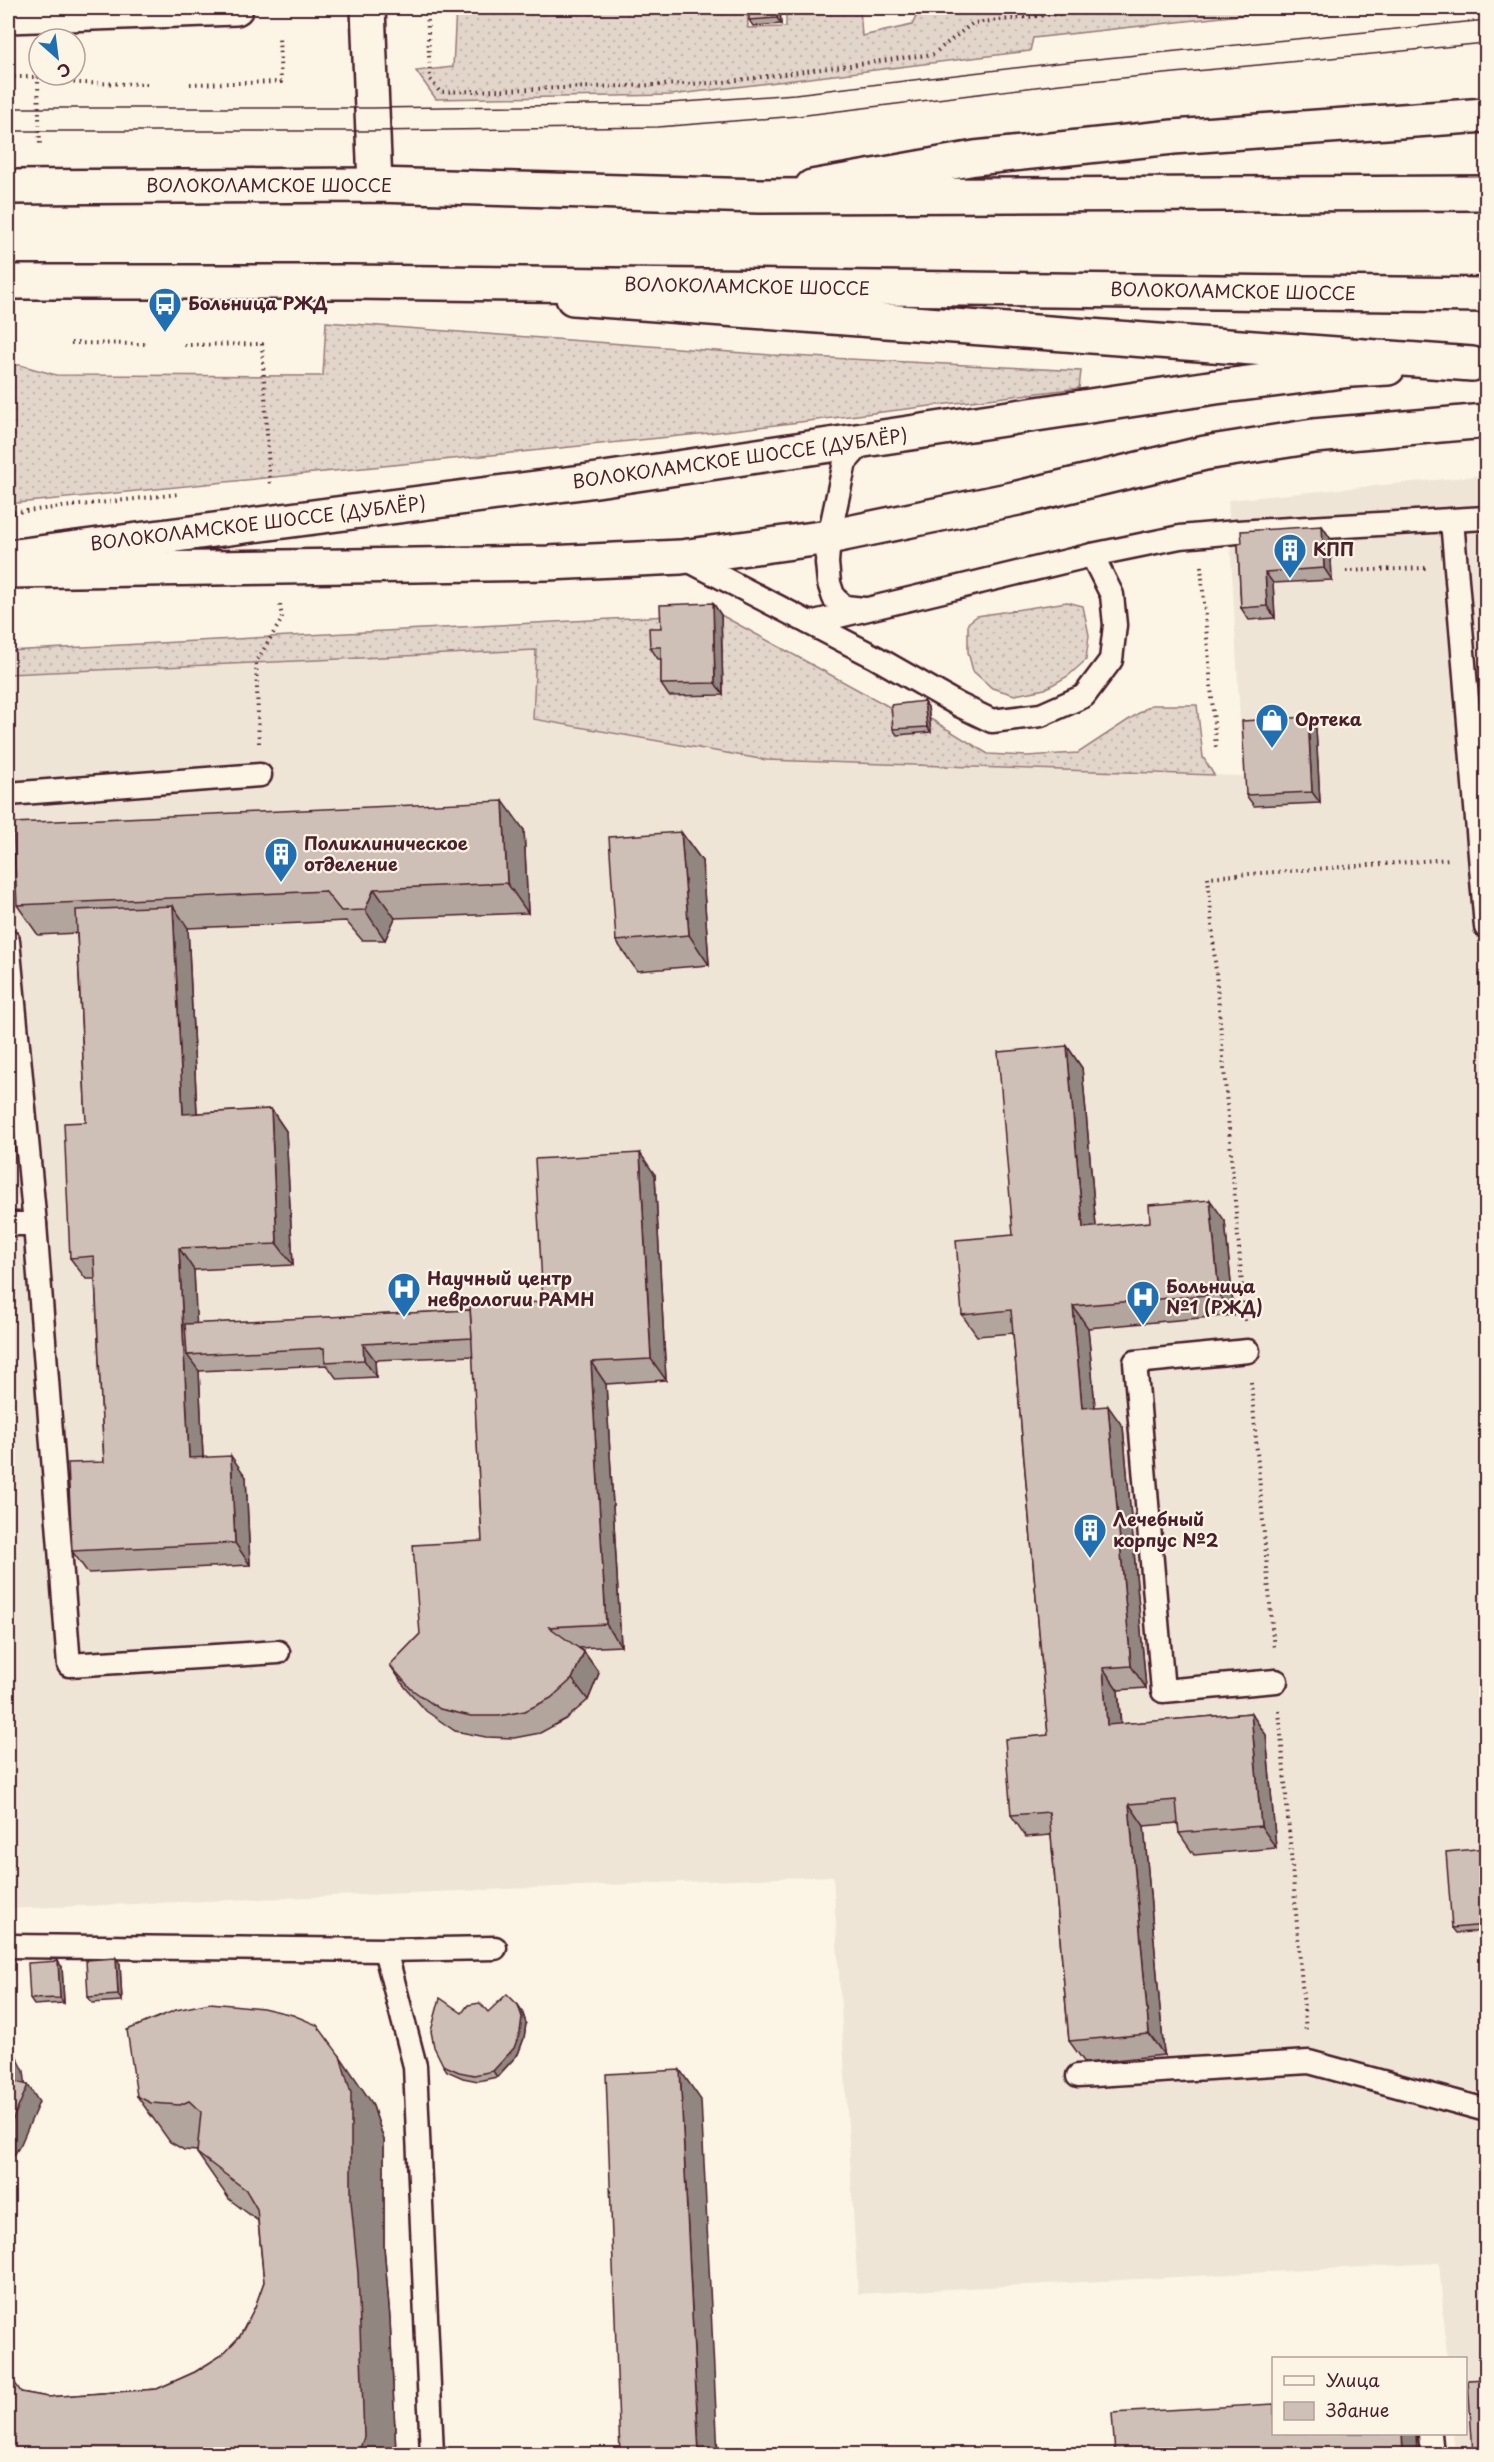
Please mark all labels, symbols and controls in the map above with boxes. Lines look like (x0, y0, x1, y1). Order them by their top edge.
north arrow (27, 27, 87, 87)
text: С (54, 58, 75, 85)
street label: ВОЛОКОЛАМСКОЕ ШОССЕ (146, 171, 392, 198)
street label: ВОЛОКОЛАМСКОЕ ШОССЕ (624, 270, 870, 301)
street label: ВОЛОКОЛАМСКОЕ ШОССЕ (1110, 275, 1356, 306)
bus stop icon: Больница РЖД (147, 286, 183, 333)
place label: Больница РЖД (188, 289, 328, 316)
street label: ВОЛОКОЛАМСКОЕ ШОССЕ (ДУБЛЁР) (570, 421, 909, 494)
street label: ВОЛОКОЛАМСКОЕ ШОССЕ (ДУБЛЁР) (88, 489, 427, 557)
building icon: КПП (1272, 532, 1308, 579)
place label: КПП (1313, 535, 1354, 562)
shop icon: Ортека (1254, 702, 1290, 749)
place label: Ортека (1295, 705, 1362, 732)
place label: Поликлиническое отделение (304, 829, 468, 877)
building icon: Поликлиническое отделение (263, 836, 299, 883)
place label: Научный центр неврологии РАМН (427, 1264, 594, 1312)
hospital icon: Научный центр неврологии РАМН (386, 1271, 422, 1318)
place label: Больница №1 (РЖД) (1166, 1272, 1263, 1320)
hospital icon: Больница №1 (РЖД) (1125, 1279, 1161, 1326)
place label: Лечебный корпус №2 (1113, 1505, 1219, 1553)
building icon: Лечебный корпус №2 (1072, 1512, 1108, 1559)
legend (1272, 2357, 1467, 2435)
text: Улица (1326, 2366, 1380, 2393)
text: Здание (1326, 2396, 1389, 2423)

